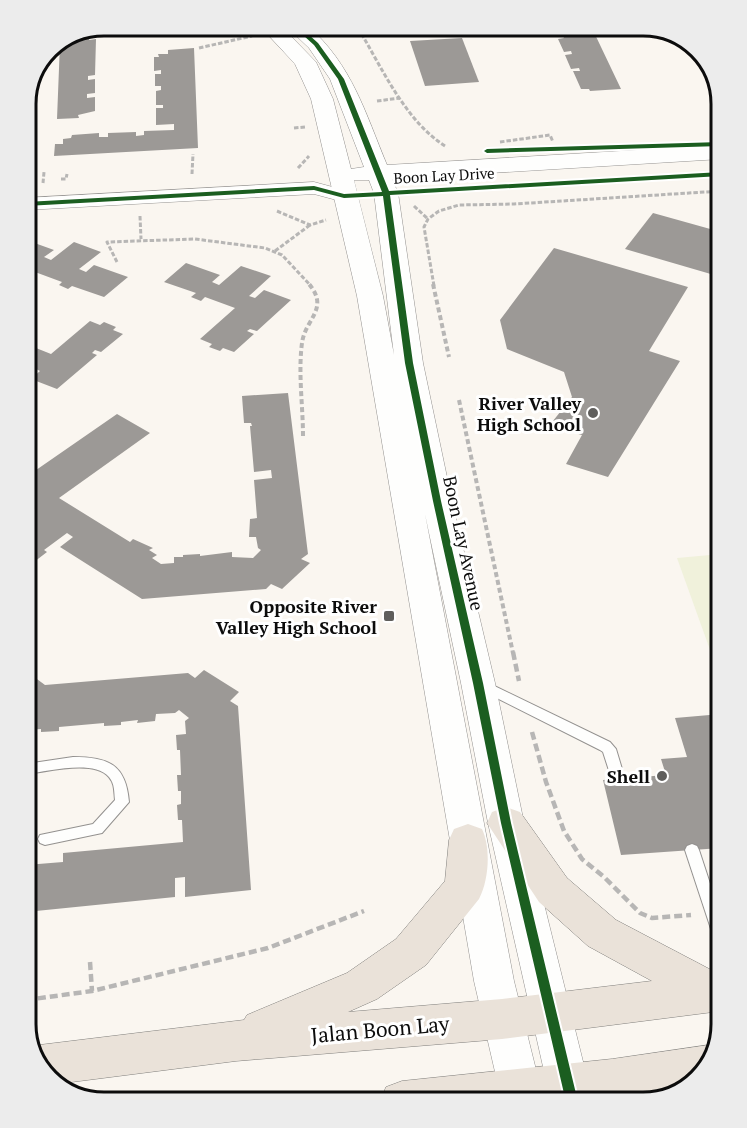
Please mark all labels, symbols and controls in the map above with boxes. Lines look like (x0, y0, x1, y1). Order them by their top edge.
street label: Boon Lay Drive (393, 162, 495, 188)
place label: River Valley High School (477, 391, 581, 436)
marker: River Valley High School (586, 406, 600, 420)
street label: Boon Lay Avenue (438, 473, 490, 613)
place label: Opposite River Valley High School (216, 594, 377, 639)
marker: Opposite River Valley High School (382, 609, 396, 623)
place label: Shell (607, 764, 650, 788)
marker: Shell (655, 769, 669, 783)
street label: Jalan Boon Lay (310, 1009, 451, 1049)

